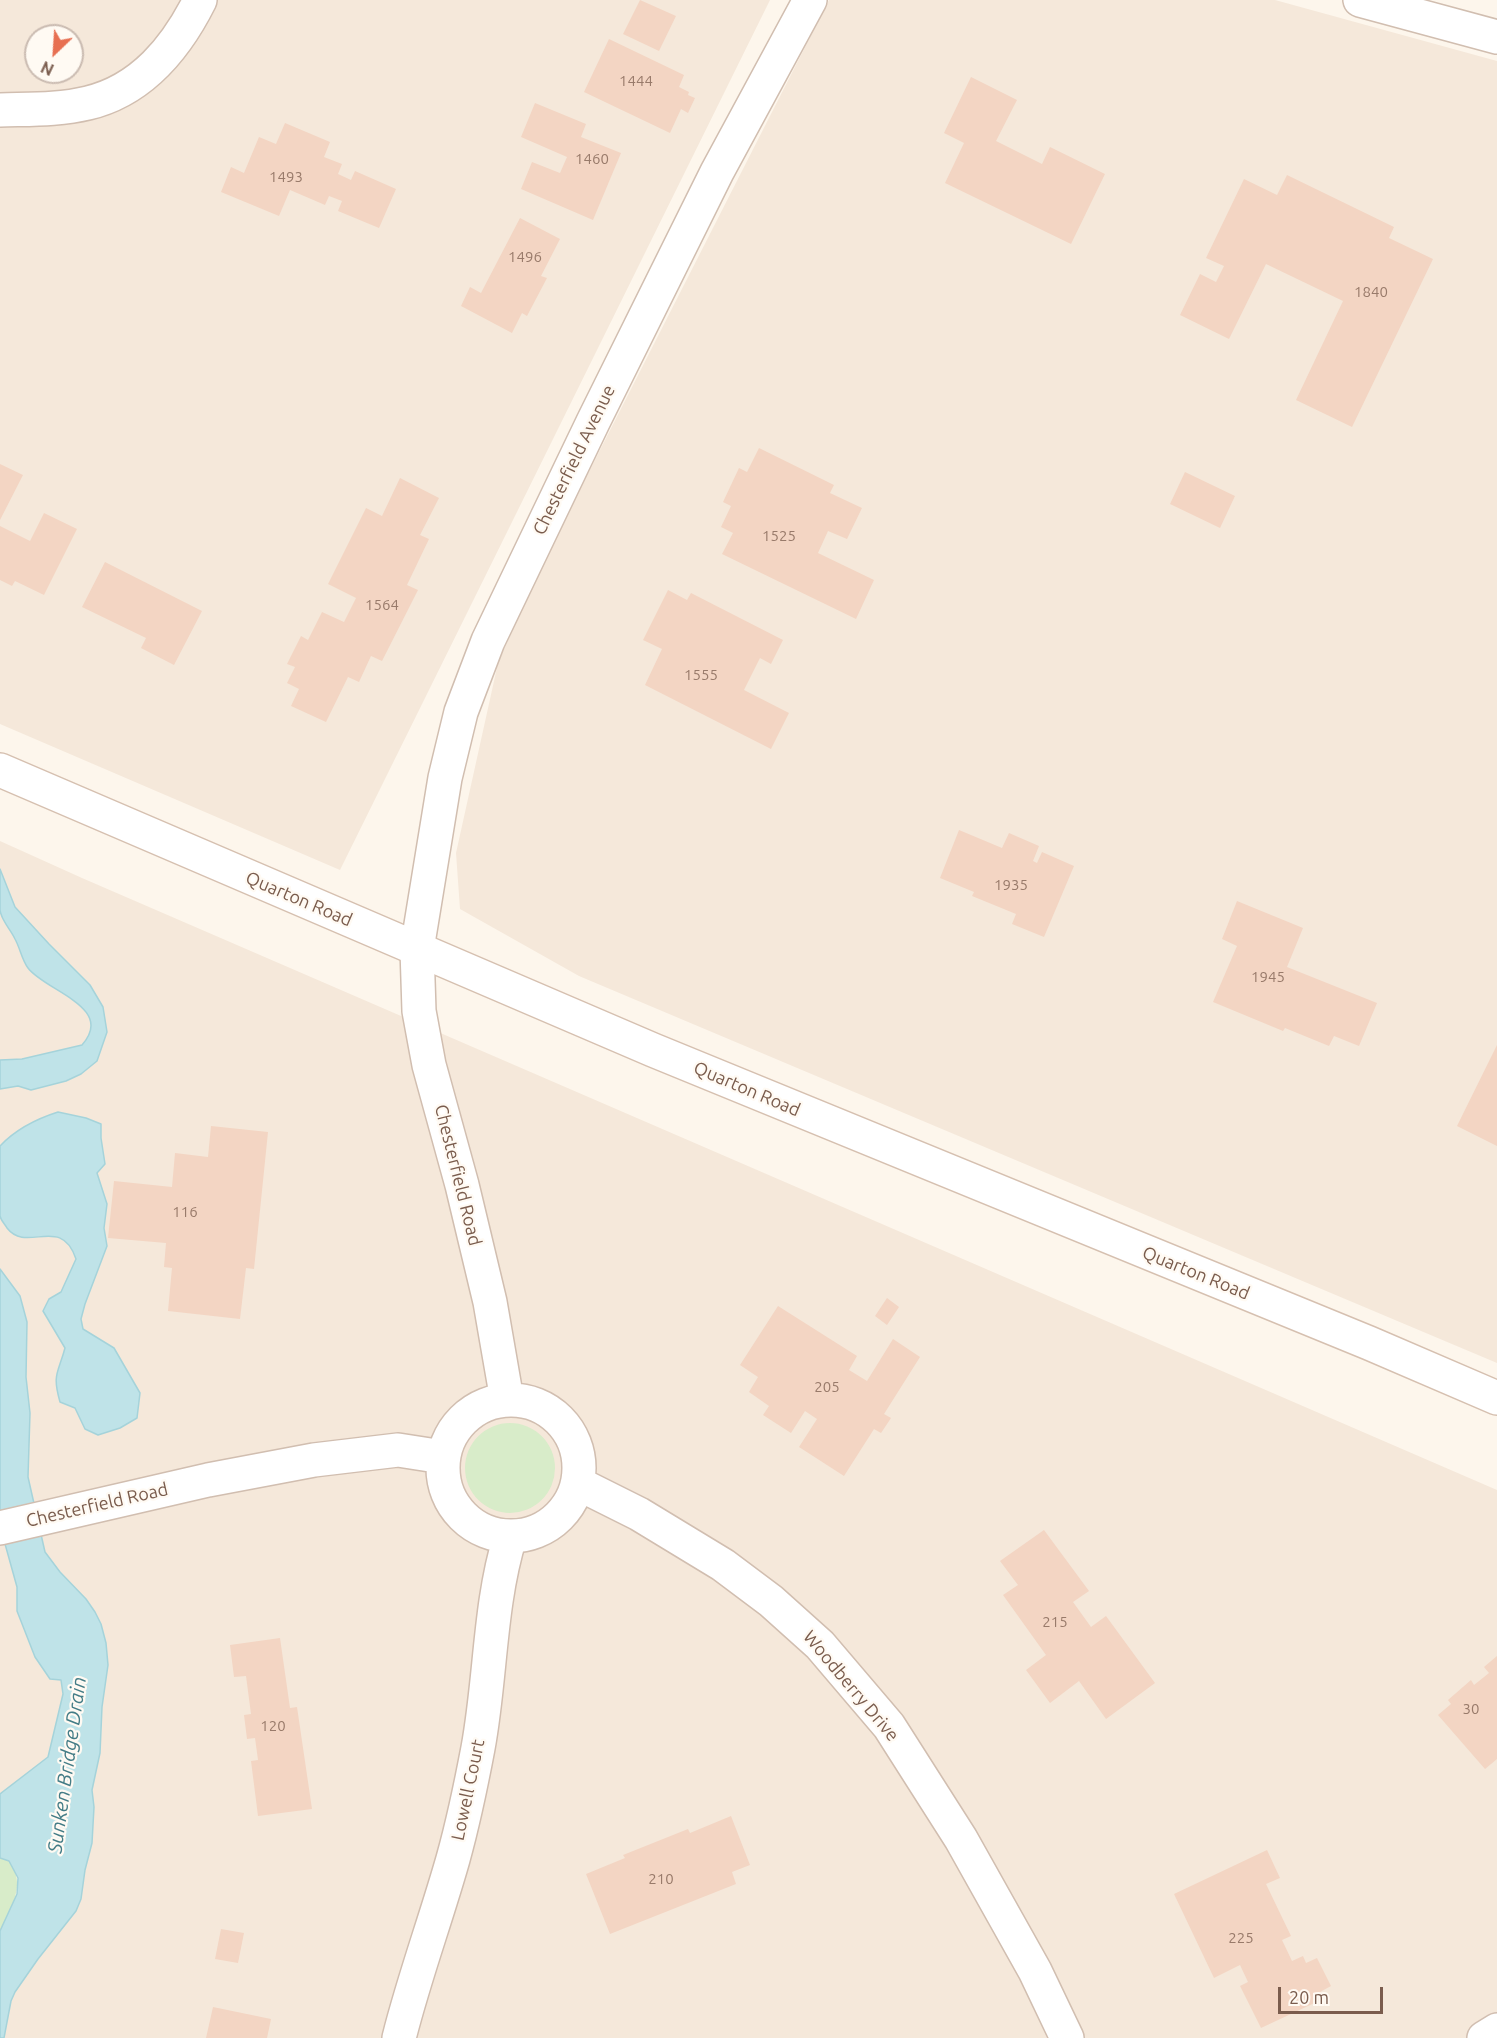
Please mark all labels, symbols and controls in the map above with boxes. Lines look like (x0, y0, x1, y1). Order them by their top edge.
north arrow (24, 24, 84, 84)
text: N (38, 58, 56, 79)
house number: 1444 (619, 72, 653, 90)
house number: 1460 (575, 150, 609, 168)
house number: 1493 (269, 168, 303, 186)
house number: 1496 (508, 248, 542, 266)
house number: 1840 (1354, 283, 1388, 301)
street label: Chesterfield Avenue (528, 382, 620, 538)
house number: 1525 (762, 527, 796, 545)
house number: 1564 (365, 596, 399, 614)
house number: 1555 (684, 666, 718, 684)
street label: Quarton Road (242, 867, 356, 931)
house number: 1935 (994, 876, 1028, 894)
house number: 1945 (1251, 968, 1285, 986)
street label: Quarton Road (690, 1057, 804, 1121)
street label: Chesterfield Road (430, 1102, 486, 1248)
house number: 116 (172, 1203, 198, 1221)
street label: Quarton Road (1139, 1242, 1253, 1304)
house number: 205 (814, 1378, 840, 1396)
street label: Chesterfield Road (24, 1478, 170, 1532)
house number: 215 (1042, 1613, 1068, 1631)
street label: Woodberry Drive (798, 1626, 904, 1746)
water label: Sunken Bridge Drain (43, 1675, 91, 1855)
house number: 30 (1463, 1700, 1479, 1718)
house number: 120 (260, 1717, 286, 1735)
street label: Lowell Court (447, 1737, 489, 1843)
house number: 210 (648, 1870, 674, 1888)
house number: 225 (1228, 1929, 1254, 1947)
scale bar (1281, 1975, 1386, 2013)
text: 20 m (1289, 1987, 1329, 2007)

